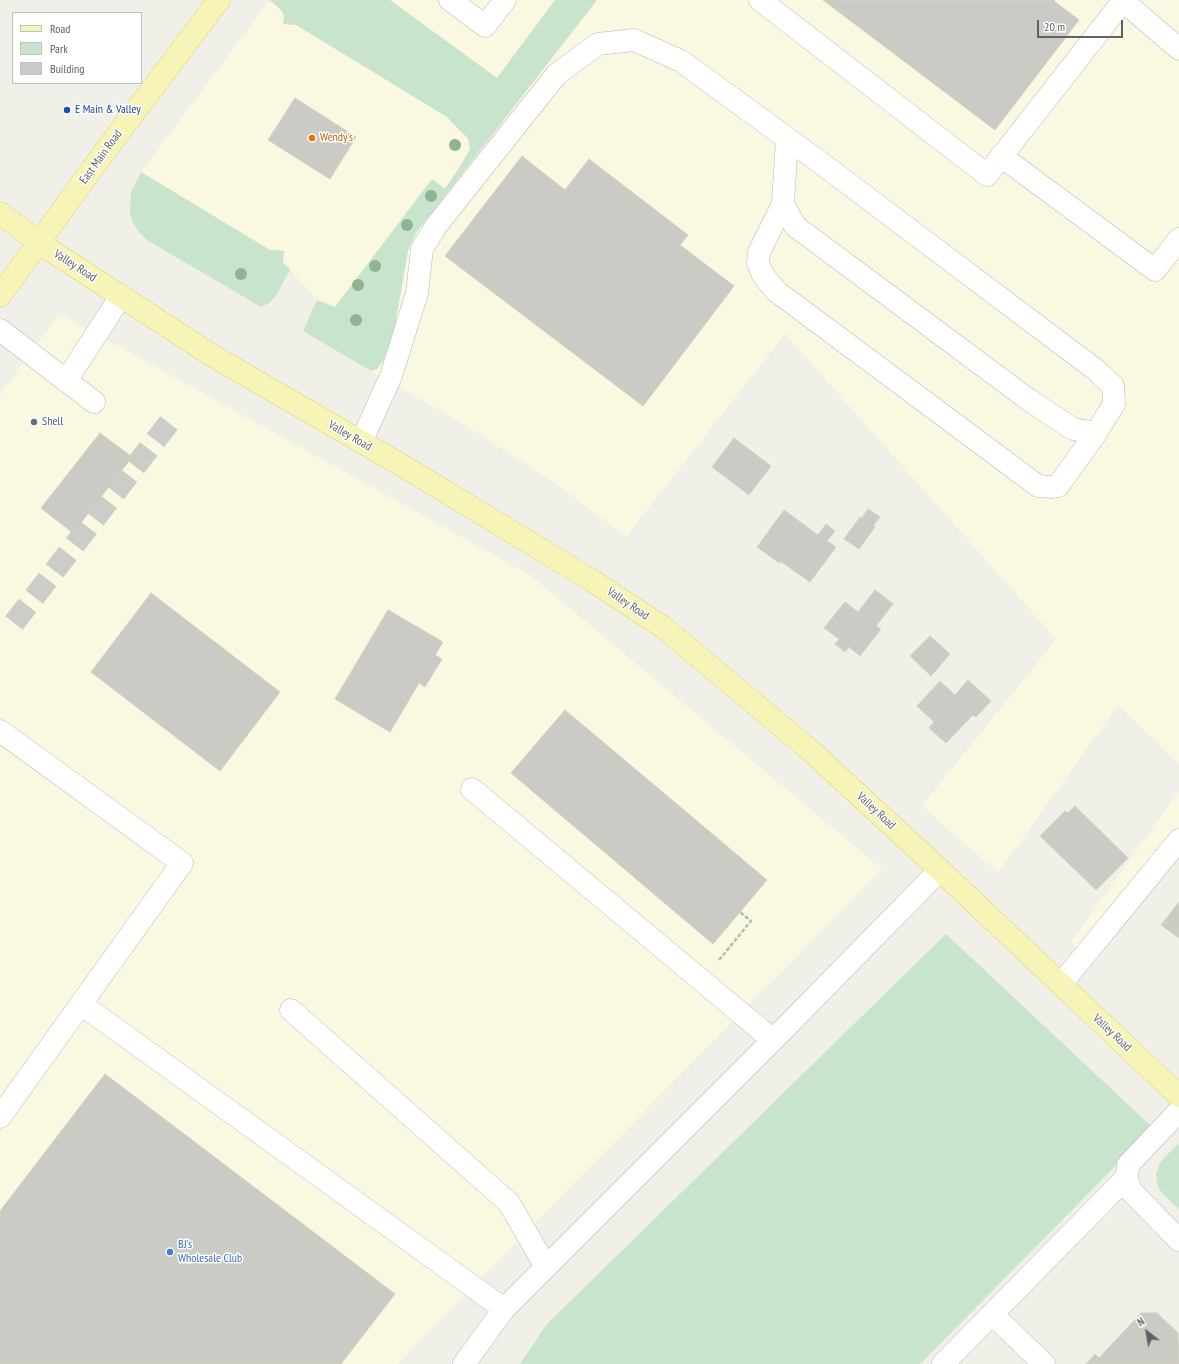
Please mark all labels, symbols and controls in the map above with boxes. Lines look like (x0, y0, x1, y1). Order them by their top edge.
legend (12, 12, 142, 84)
scale bar (1039, 12, 1125, 38)
text: 20 m (1044, 19, 1065, 34)
text: Road (50, 21, 70, 36)
text: Park (50, 41, 68, 56)
text: Building (50, 61, 85, 76)
place label: E Main & Valley (75, 103, 141, 117)
marker: E Main & Valley (62, 105, 72, 115)
street label: East Main Road (77, 127, 125, 187)
place label: Wendy's (320, 131, 353, 145)
marker: Wendy's (307, 133, 317, 143)
street label: Valley Road (51, 247, 99, 285)
place label: Shell (42, 415, 63, 429)
marker: Shell (29, 417, 39, 427)
street label: Valley Road (326, 418, 374, 454)
street label: Valley Road (604, 585, 652, 623)
street label: Valley Road (854, 789, 898, 833)
street label: Valley Road (1090, 1011, 1134, 1055)
place label: BJ's Wholesale Club (178, 1238, 242, 1266)
marker: BJ's Wholesale Club (165, 1247, 175, 1257)
north arrow (1127, 1312, 1167, 1352)
text: N (1135, 1314, 1147, 1329)

